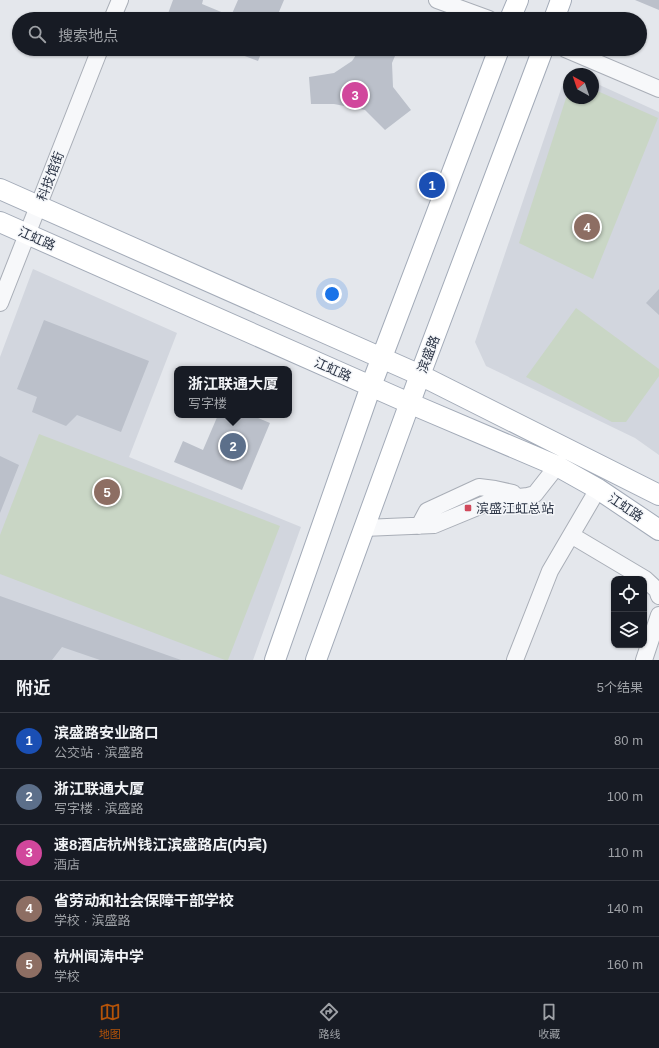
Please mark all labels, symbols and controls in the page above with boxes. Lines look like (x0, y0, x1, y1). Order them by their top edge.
search box (12, 12, 647, 56)
icon: search (26, 23, 48, 45)
text: 搜索地点 (58, 27, 118, 44)
north arrow (563, 68, 599, 104)
pin: 3 (342, 80, 368, 110)
street label: 科技馆街 (34, 149, 67, 203)
pin: 1 (419, 170, 445, 200)
pin: 4 (574, 212, 600, 242)
street label: 江虹路 (16, 224, 58, 253)
your location (322, 284, 342, 304)
street label: 滨盛路 (414, 333, 442, 375)
street label: 江虹路 (312, 355, 354, 384)
popup (174, 366, 292, 418)
text: 浙江联通大厦 (188, 375, 278, 392)
text: 写字楼 (188, 396, 227, 411)
pin: 2 (220, 431, 246, 461)
pin: 5 (94, 477, 120, 507)
street label: 江虹路 (605, 490, 646, 525)
place label: 滨盛江虹总站 (476, 501, 554, 516)
marker: 滨盛江虹总站 (463, 503, 473, 513)
map controls (611, 576, 647, 648)
button: locate (611, 576, 647, 612)
button: layers (611, 612, 647, 648)
text: 附近 (16, 679, 50, 698)
text: 5个结果 (597, 680, 643, 695)
text: 滨盛路安业路口 (54, 724, 159, 741)
text: 1 (25, 733, 33, 748)
text: 80 m (614, 733, 643, 748)
text: 公交站 · 滨盛路 (54, 745, 144, 760)
text: 浙江联通大厦 (54, 780, 144, 797)
text: 2 (25, 789, 33, 804)
text: 100 m (607, 789, 643, 804)
text: 写字楼 · 滨盛路 (54, 801, 144, 816)
text: 速8酒店杭州钱江滨盛路店(内宾) (54, 836, 267, 853)
text: 3 (25, 845, 33, 860)
text: 110 m (608, 845, 643, 860)
text: 酒店 (54, 857, 80, 872)
text: 省劳动和社会保障干部学校 (54, 892, 234, 909)
text: 4 (25, 901, 33, 916)
text: 140 m (607, 901, 643, 916)
text: 学校 · 滨盛路 (54, 913, 131, 928)
text: 杭州闻涛中学 (54, 948, 144, 965)
text: 5 (25, 957, 33, 972)
text: 160 m (607, 957, 643, 972)
text: 学校 (54, 969, 80, 984)
tab: 地图 (99, 1001, 121, 1041)
tab: 路线 (318, 1001, 340, 1041)
tab: 收藏 (538, 1001, 560, 1041)

